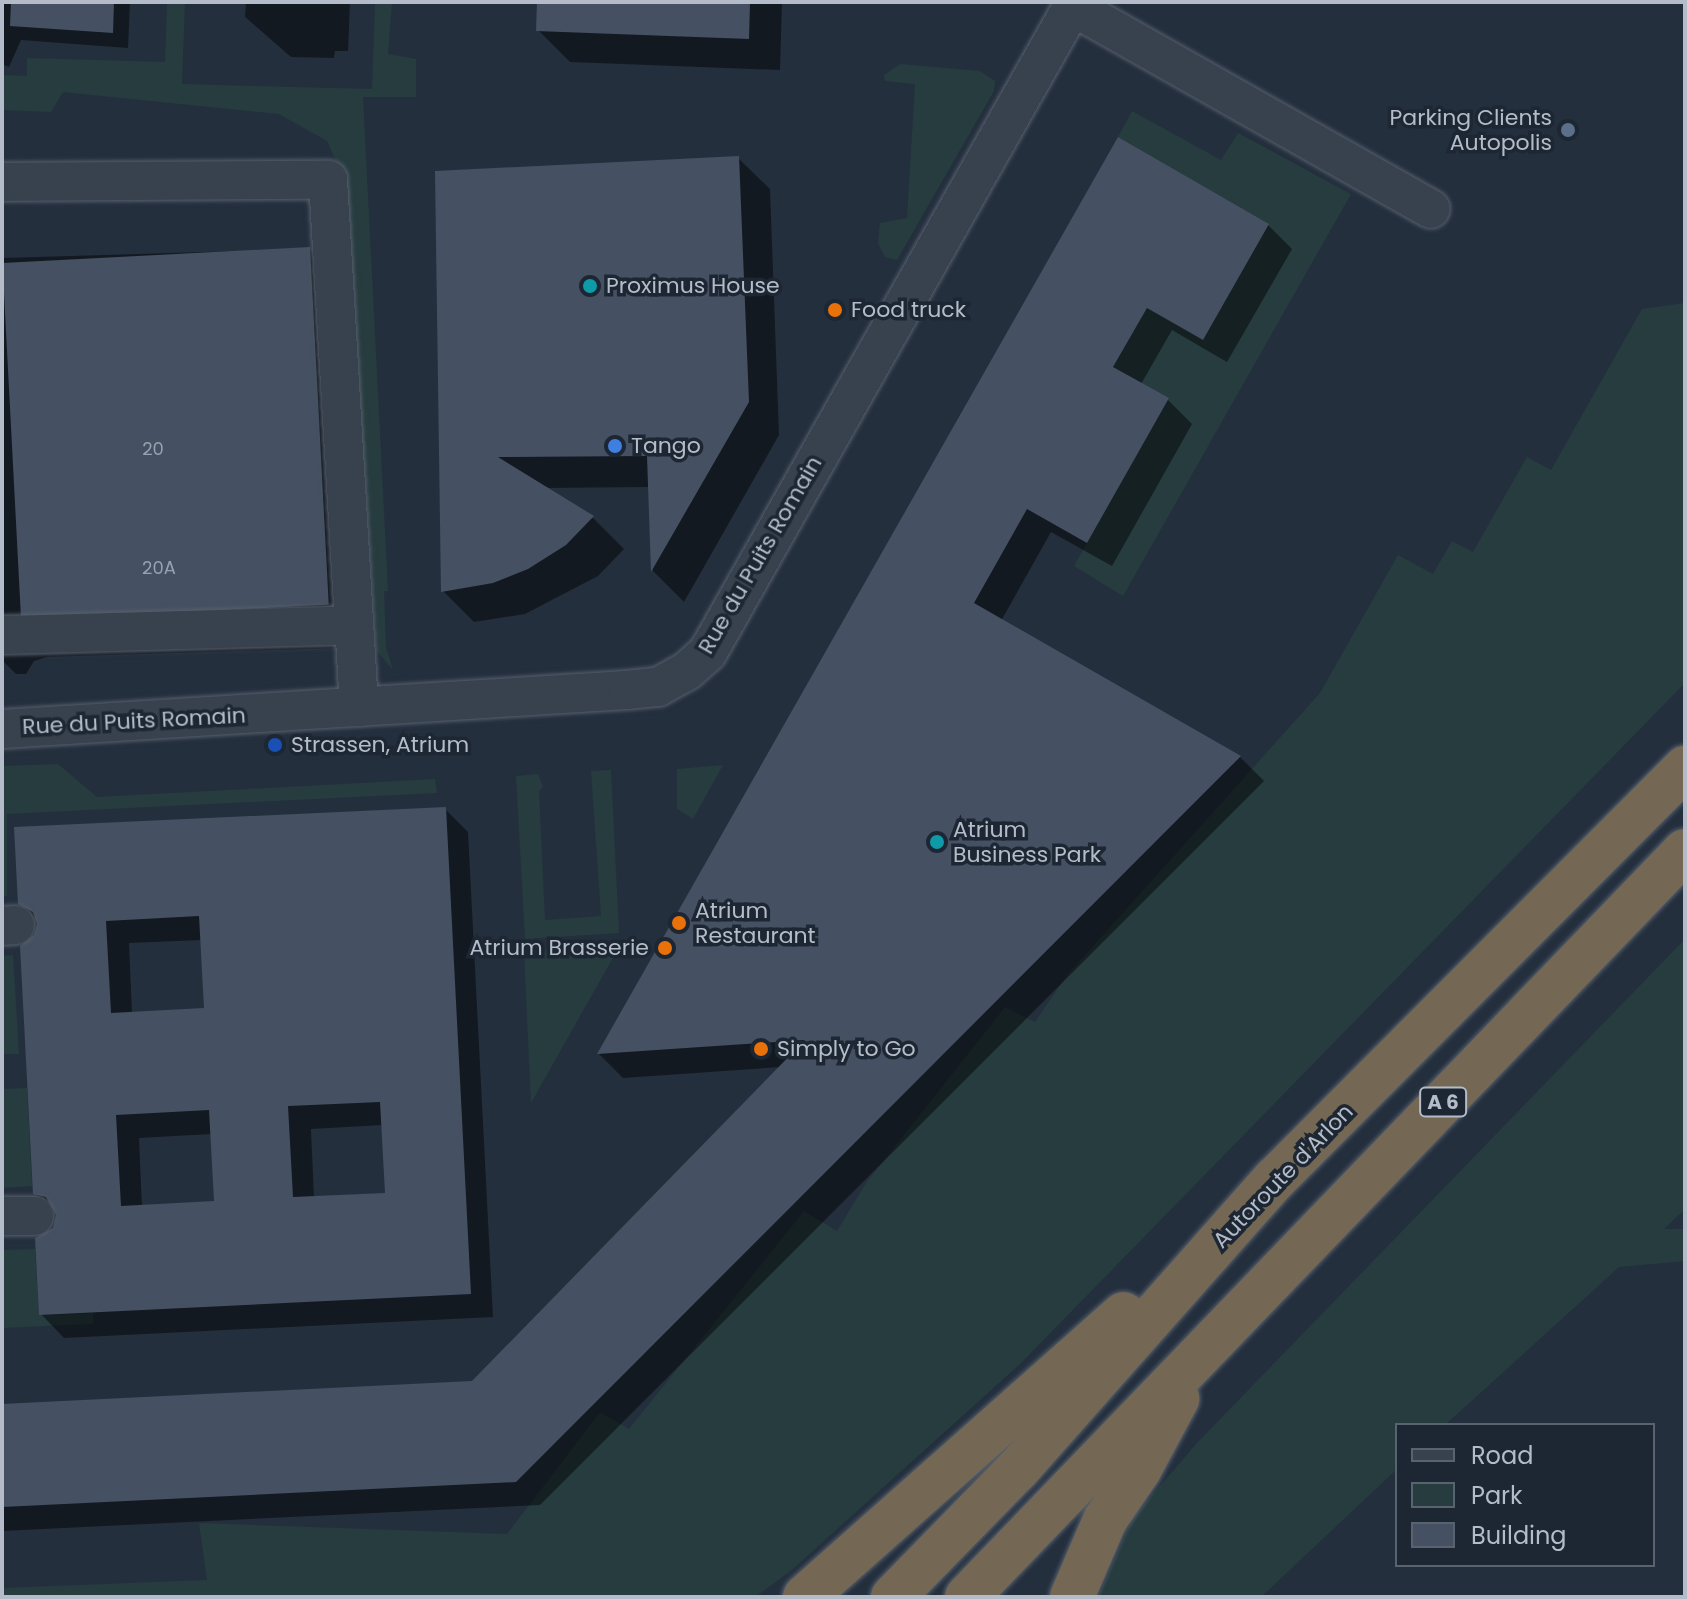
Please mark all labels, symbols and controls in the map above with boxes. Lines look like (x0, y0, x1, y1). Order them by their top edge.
place label: Parking Clients Autopolis (1390, 104, 1552, 156)
marker: Parking Clients Autopolis (1559, 121, 1577, 139)
place label: Proximus House (606, 273, 780, 299)
marker: Proximus House (581, 277, 599, 295)
place label: Food truck (851, 297, 966, 323)
marker: Food truck (826, 301, 844, 319)
place label: Tango (631, 433, 701, 459)
marker: Tango (606, 437, 624, 455)
house number: 20 (142, 438, 164, 460)
street label: Rue du Puits Romain (693, 451, 827, 659)
house number: 20A (142, 557, 176, 579)
street label: Rue du Puits Romain (22, 702, 246, 740)
place label: Strassen, Atrium (291, 732, 469, 758)
marker: Strassen, Atrium (266, 736, 284, 754)
place label: Atrium Business Park (953, 816, 1101, 868)
marker: Atrium Business Park (928, 833, 946, 851)
place label: Atrium Restaurant (695, 897, 816, 948)
marker: Atrium Restaurant (670, 914, 688, 932)
place label: Atrium Brasserie (470, 935, 649, 961)
marker: Atrium Brasserie (656, 939, 674, 957)
place label: Simply to Go (777, 1036, 916, 1062)
marker: Simply to Go (752, 1040, 770, 1058)
road number: A 6 (1419, 1086, 1467, 1118)
street label: Autoroute d'Arlon (1208, 1099, 1358, 1253)
legend (1395, 1423, 1655, 1567)
text: Road (1471, 1439, 1533, 1472)
text: Park (1471, 1479, 1522, 1512)
text: Building (1471, 1519, 1567, 1552)

